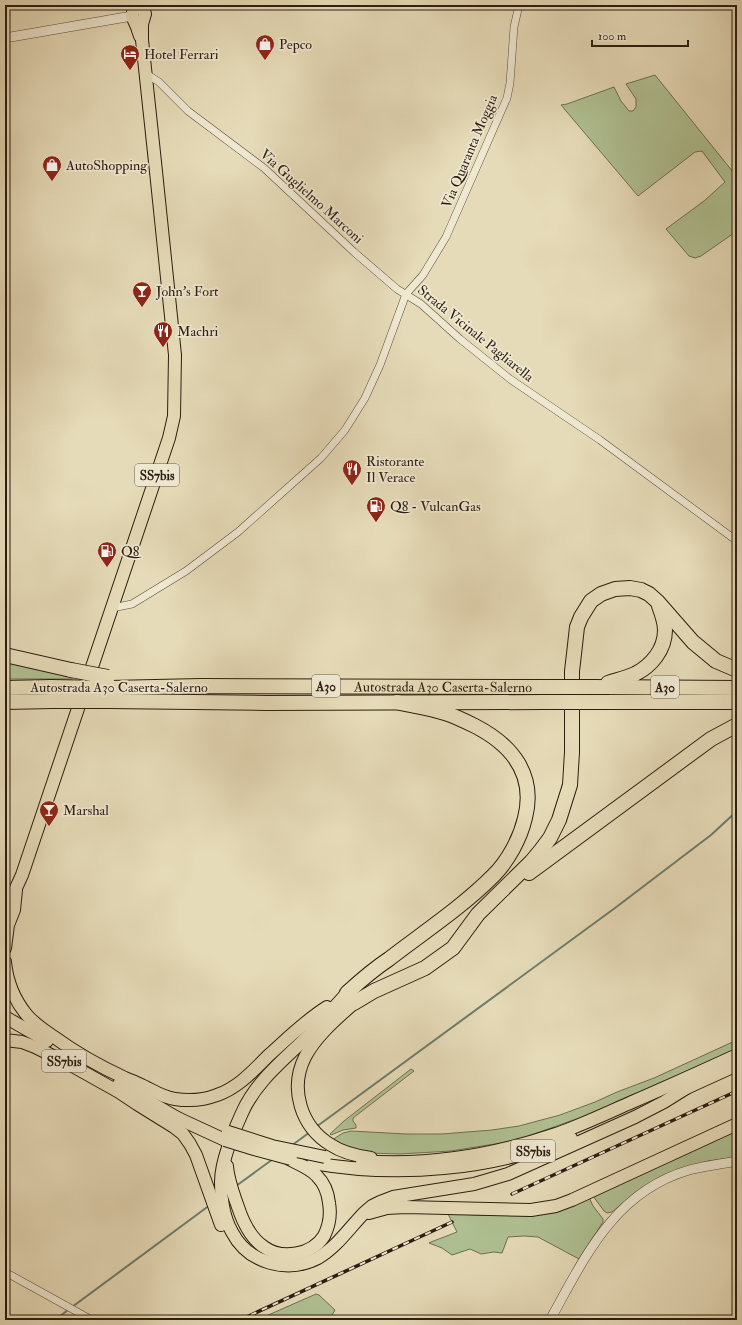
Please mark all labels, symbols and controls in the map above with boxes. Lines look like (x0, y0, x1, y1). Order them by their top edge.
scale bar (592, 22, 688, 48)
text: 100 m (598, 29, 627, 44)
shop icon: Pepco (254, 33, 276, 61)
place label: Pepco (279, 36, 312, 54)
hotel icon: Hotel Ferrari (119, 43, 141, 71)
place label: Hotel Ferrari (144, 46, 219, 63)
street label: Via Quaranta Moggia (438, 92, 501, 211)
street label: Via Guglielmo Marconi (257, 146, 367, 247)
shop icon: AutoShopping (41, 154, 63, 182)
place label: AutoShopping (65, 157, 148, 175)
bar icon: John's Fort (131, 280, 153, 308)
street label: Strada Vicinale Pagliarella (414, 281, 537, 386)
place label: John's Fort (155, 283, 219, 300)
restaurant icon: Machri (152, 320, 174, 348)
place label: Machri (177, 323, 218, 340)
place label: Ristorante Il Verace (366, 453, 424, 486)
restaurant icon: Ristorante Il Verace (341, 458, 363, 486)
road number: SS7bis (135, 464, 179, 486)
fuel station icon: Q8 - VulcanGas (365, 495, 387, 523)
place label: Q8 - VulcanGas (390, 498, 481, 515)
fuel station icon: Q8 (96, 540, 118, 568)
place label: Q8 (121, 543, 142, 560)
road number: A30 (312, 675, 340, 697)
road number: A30 (651, 676, 679, 698)
street label: Autostrada A30 Caserta-Salerno (353, 678, 532, 696)
street label: Autostrada A30 Caserta-Salerno (29, 679, 208, 696)
bar icon: Marshal (38, 799, 60, 827)
place label: Marshal (63, 802, 109, 819)
road number: SS7bis (42, 1050, 86, 1072)
road number: SS7bis (511, 1140, 555, 1162)

